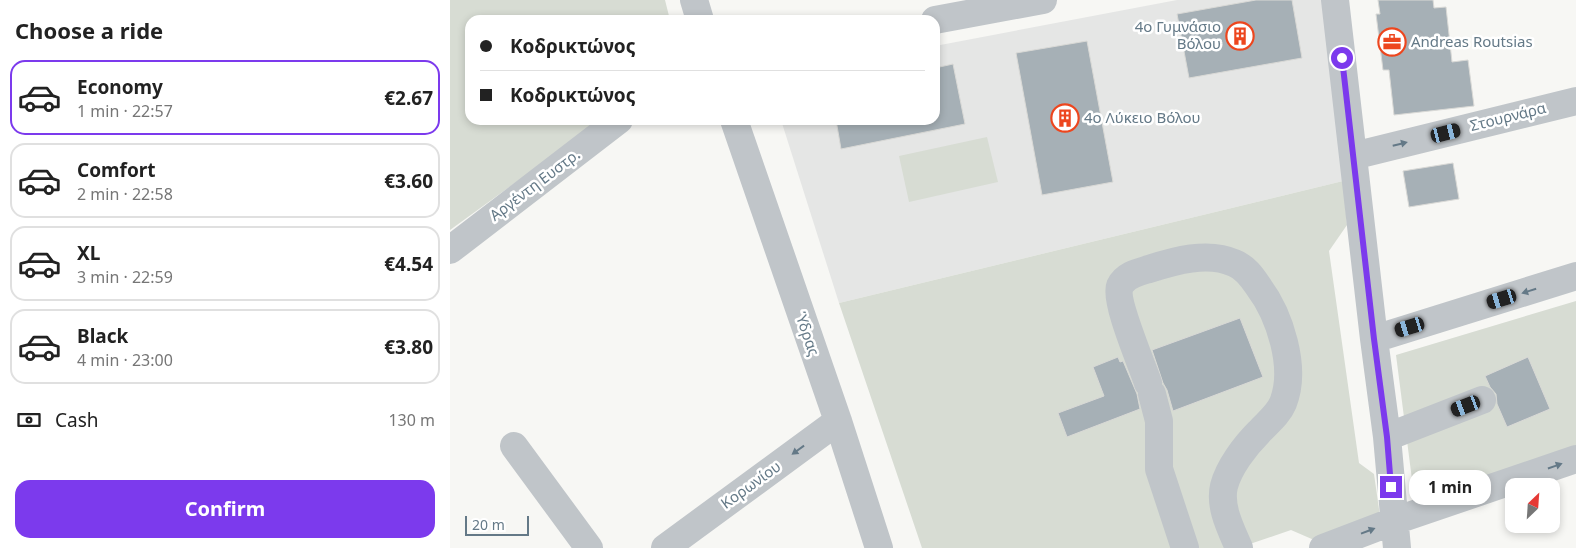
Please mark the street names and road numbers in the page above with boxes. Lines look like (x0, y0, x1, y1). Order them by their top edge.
street label: Στουρνάρα (1468, 97, 1548, 135)
street label: Αργέντη Ευστρ. (485, 144, 584, 225)
street label: Ύδρας (791, 309, 825, 358)
street label: Κορωνίου (716, 456, 784, 513)

